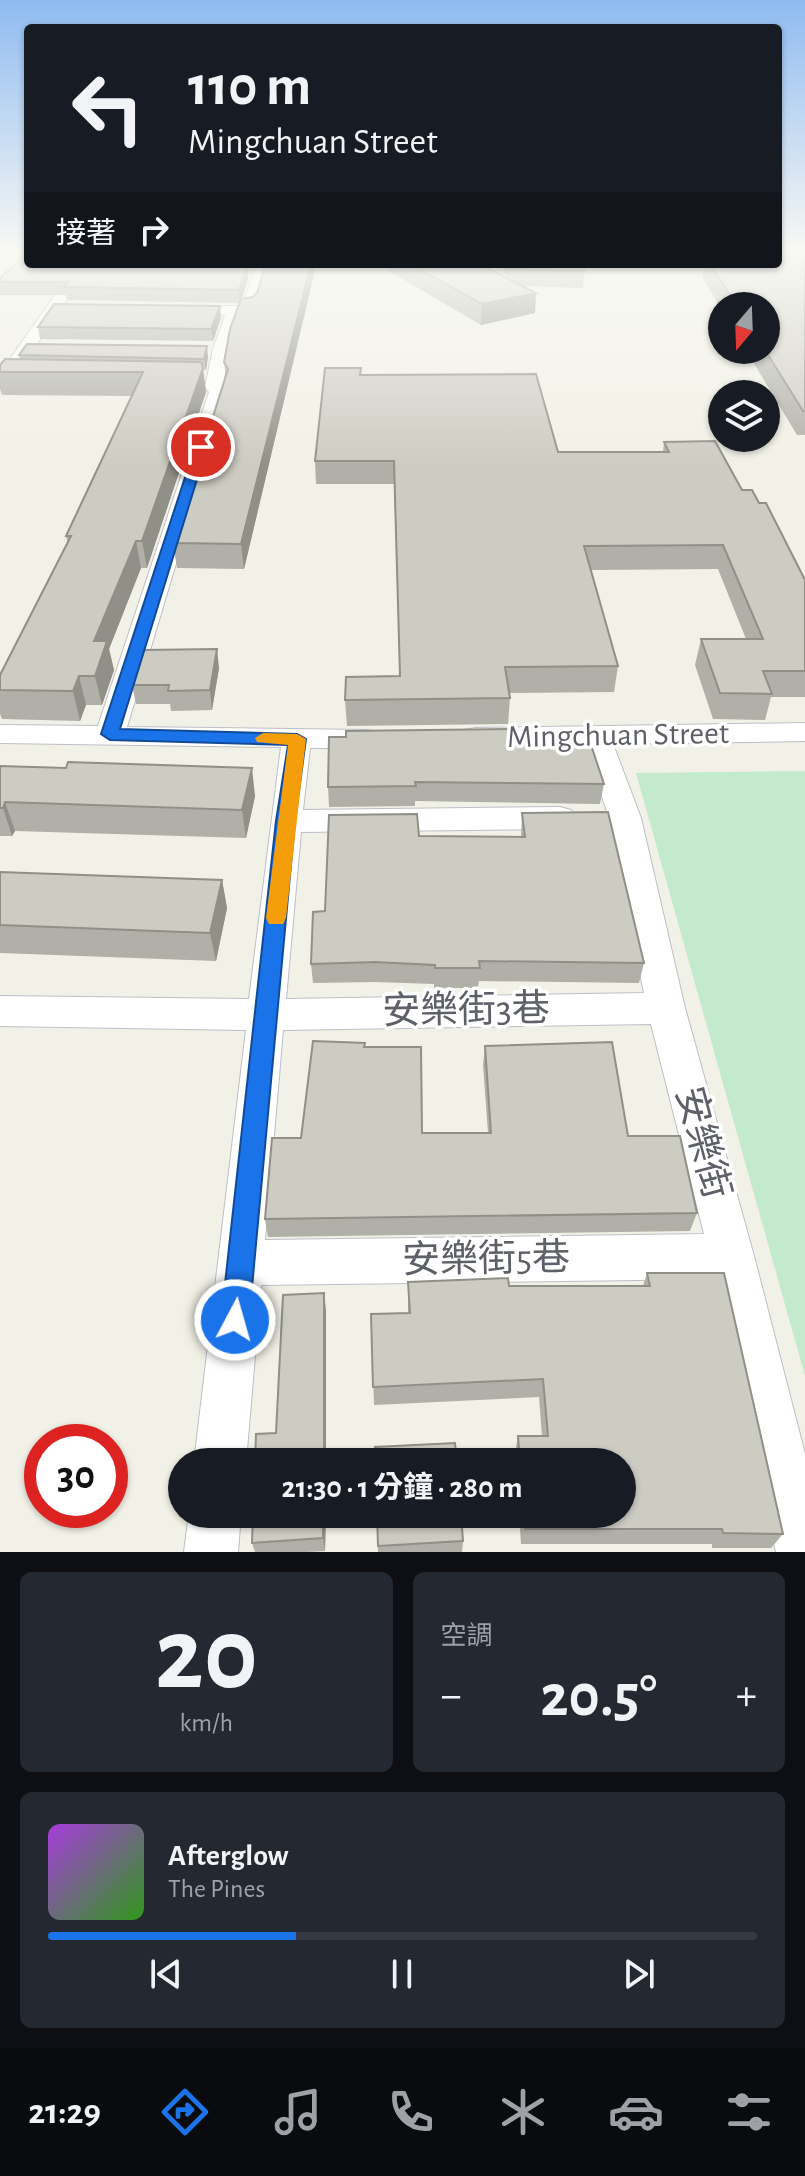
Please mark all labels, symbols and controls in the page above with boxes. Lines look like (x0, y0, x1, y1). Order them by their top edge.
icon: left (56, 56, 160, 160)
text: 110 m (188, 59, 311, 115)
text: Mingchuan Street (188, 124, 438, 160)
icon: right (132, 208, 176, 252)
text: 接著 (56, 219, 116, 249)
north arrow (708, 292, 780, 364)
map controls (708, 292, 780, 452)
button: layers (708, 380, 780, 452)
pin (167, 413, 235, 481)
icon: arrive (179, 425, 223, 469)
street label: Mingchuan Street (507, 717, 729, 753)
street label: 安樂街3巷 (382, 988, 550, 1031)
street label: 安樂街 (669, 1082, 738, 1203)
street label: 安樂街5巷 (402, 1237, 570, 1280)
position arrow (193, 1278, 277, 1362)
speed limit sign: 30 (24, 1424, 128, 1528)
text: 21:30 · 1 分鐘 · 280 m (282, 1473, 522, 1503)
text: 20 (155, 1604, 258, 1708)
text: 空調 (441, 1623, 493, 1649)
text: 20.5° (540, 1667, 657, 1727)
text: − (441, 1674, 462, 1718)
text: + (736, 1674, 757, 1718)
text: km/h (179, 1710, 233, 1736)
text: Afterglow (168, 1841, 289, 1871)
text: The Pines (168, 1876, 265, 1902)
icon: previous (144, 1952, 188, 1996)
icon: pause (380, 1952, 424, 1996)
icon: next (617, 1952, 661, 1996)
icon: directions (157, 2084, 213, 2140)
icon: music (270, 2084, 326, 2140)
icon: phone (383, 2084, 439, 2140)
icon: climate (495, 2084, 551, 2140)
icon: car (608, 2084, 664, 2140)
icon: filters (721, 2084, 777, 2140)
text: 21:29 (28, 2094, 101, 2130)

